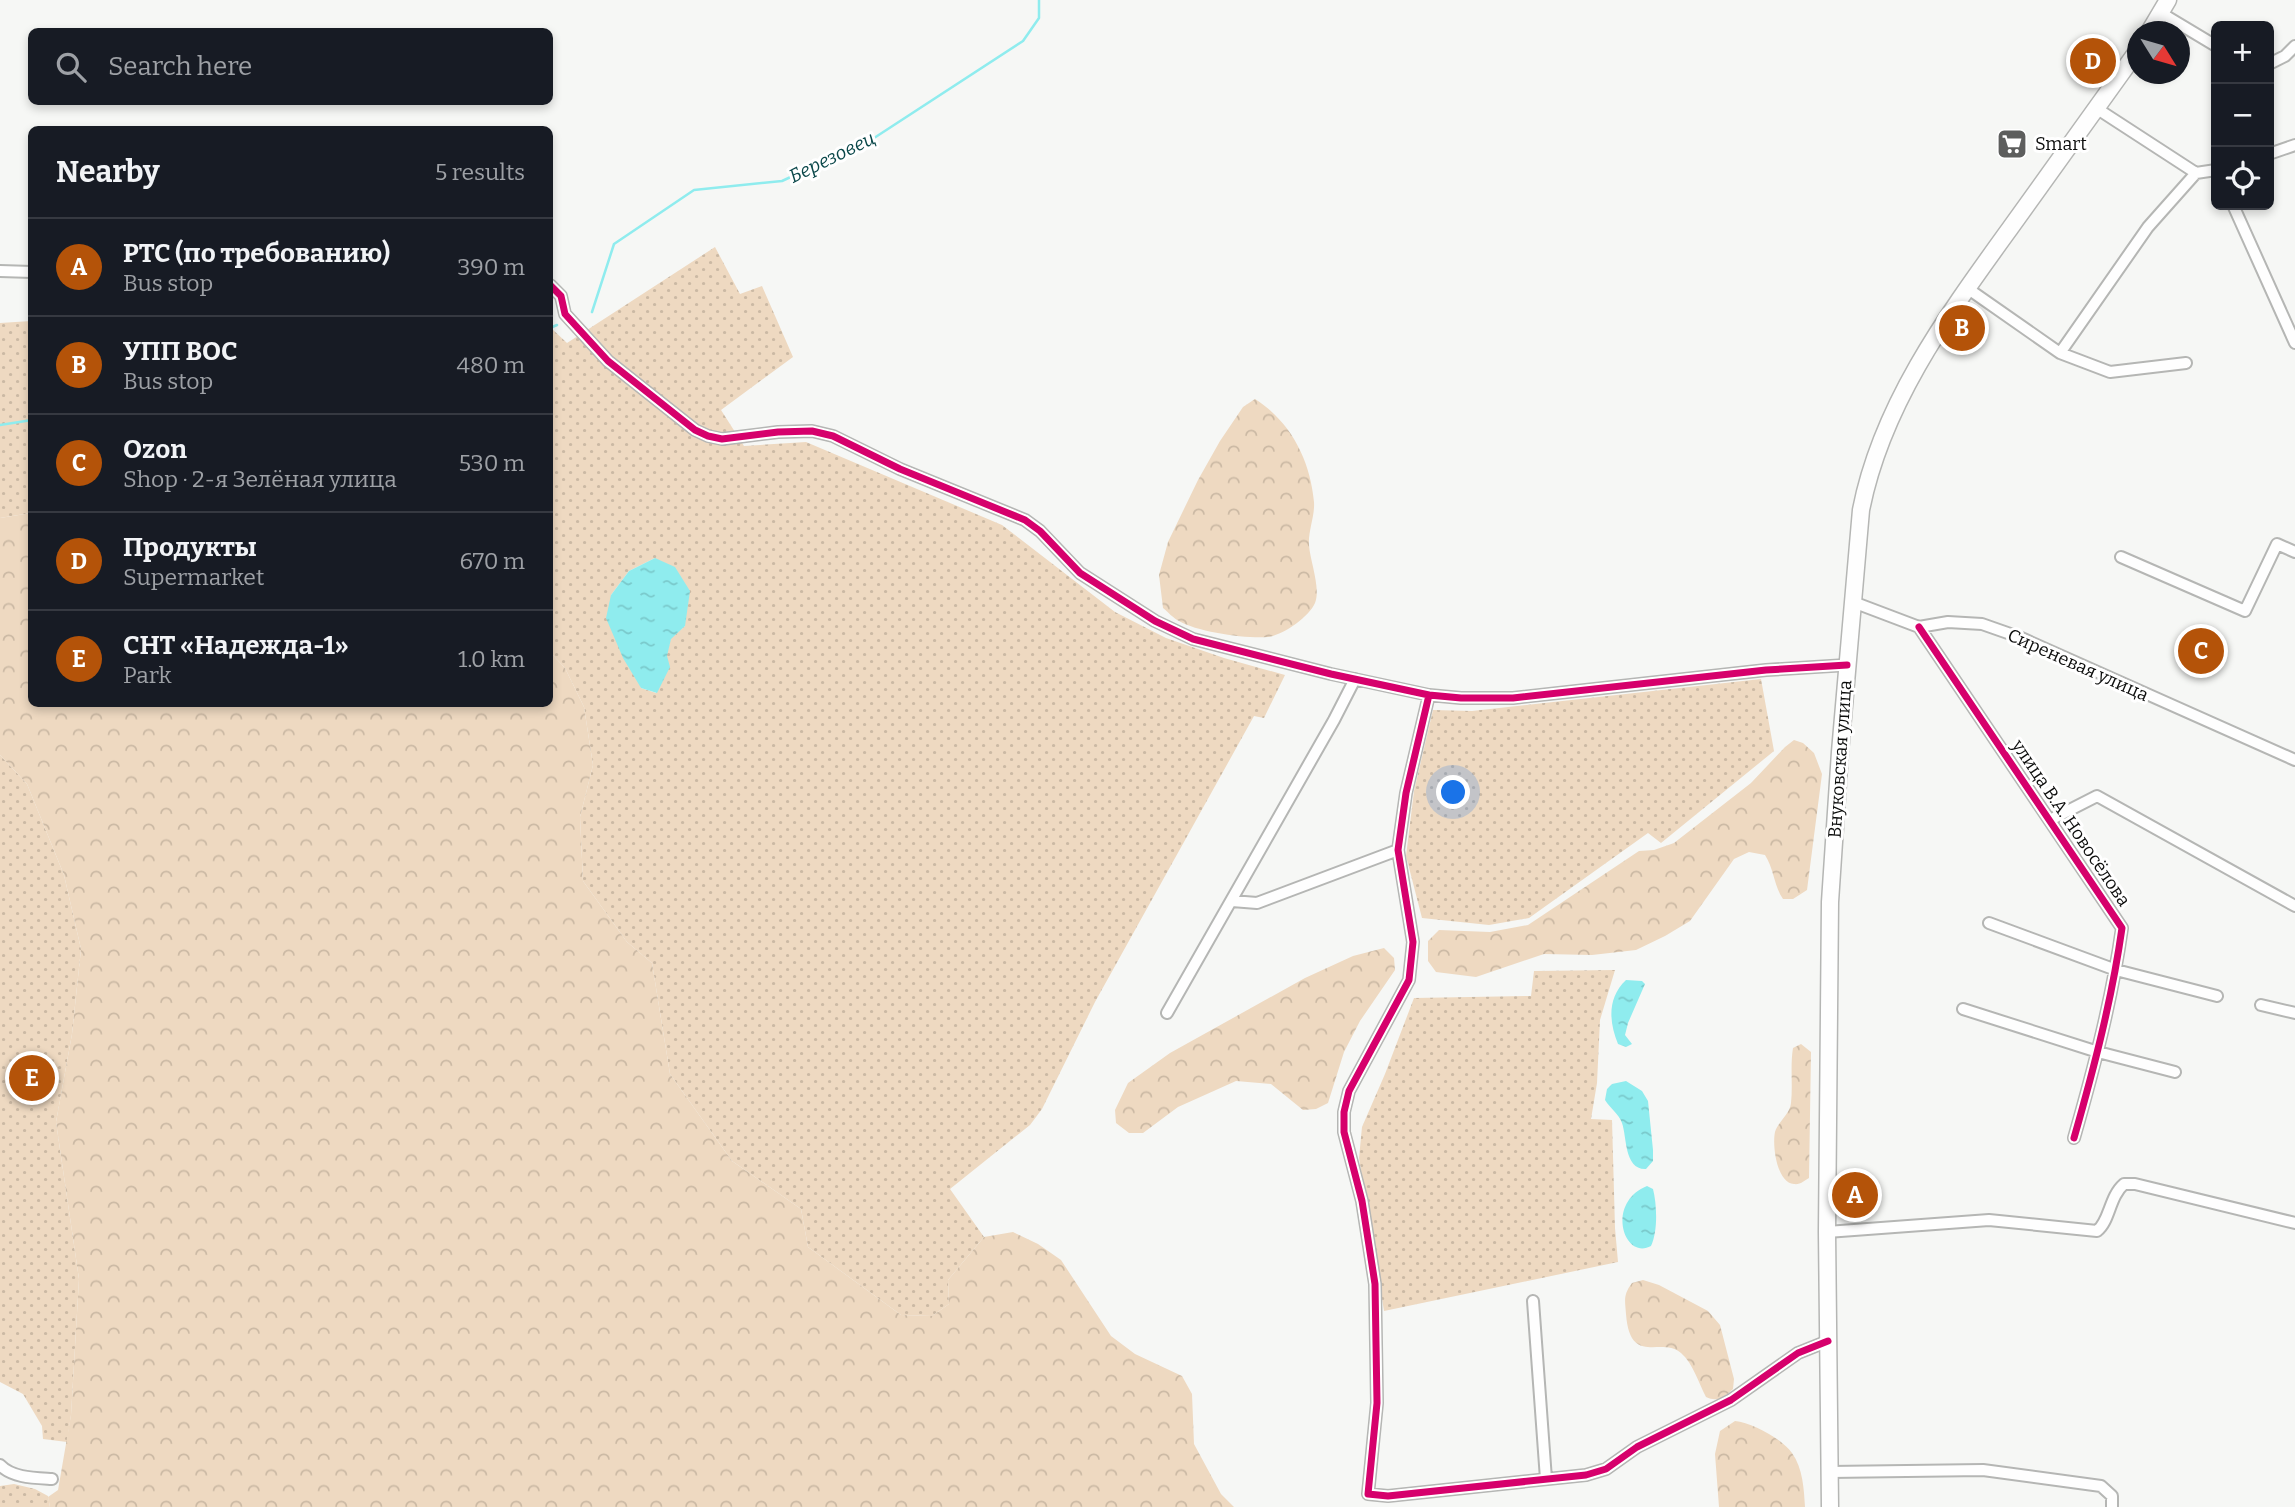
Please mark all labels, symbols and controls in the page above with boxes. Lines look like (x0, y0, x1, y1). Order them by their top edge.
north arrow (2127, 21, 2190, 84)
map controls (2211, 21, 2274, 210)
button: + (2211, 21, 2274, 84)
search box (28, 28, 553, 105)
pin: D (2070, 35, 2116, 87)
icon: search (52, 48, 90, 86)
text: Search here (108, 51, 252, 82)
button: − (2211, 84, 2274, 147)
water label: Березовец (785, 126, 879, 188)
supermarket icon: Smart (1995, 127, 2029, 161)
place label: Smart (2035, 133, 2087, 155)
button: locate (2211, 147, 2274, 210)
text: Nearby (56, 154, 160, 190)
text: 5 results (435, 158, 525, 186)
text: РТС (по требованию) (123, 238, 390, 269)
text: A (71, 253, 87, 281)
text: 390 m (457, 253, 525, 281)
text: Bus stop (123, 269, 213, 297)
pin: B (1939, 302, 1985, 354)
text: УПП ВОС (123, 336, 237, 367)
text: B (72, 351, 86, 379)
text: 480 m (456, 351, 525, 379)
text: Bus stop (123, 367, 213, 395)
text: Ozon (123, 434, 187, 465)
text: C (72, 449, 86, 477)
text: 530 m (459, 449, 525, 477)
text: Shop · 2-я Зелёная улица (123, 465, 397, 493)
text: Продукты (123, 532, 257, 563)
text: D (71, 547, 87, 575)
text: 670 m (459, 547, 525, 575)
text: Supermarket (123, 563, 264, 591)
street label: Сиреневая улица (2004, 624, 2152, 706)
pin: C (2178, 625, 2224, 677)
text: СНТ «Надежда-1» (123, 630, 349, 661)
text: E (72, 645, 86, 673)
text: 1.0 km (458, 645, 525, 673)
text: Park (123, 661, 172, 689)
street label: Внуковская улица (1824, 679, 1857, 839)
street label: улица В.А. Новосёлова (2006, 735, 2135, 911)
your location (1436, 775, 1470, 809)
pin: E (9, 1052, 55, 1104)
pin: A (1832, 1169, 1878, 1221)

